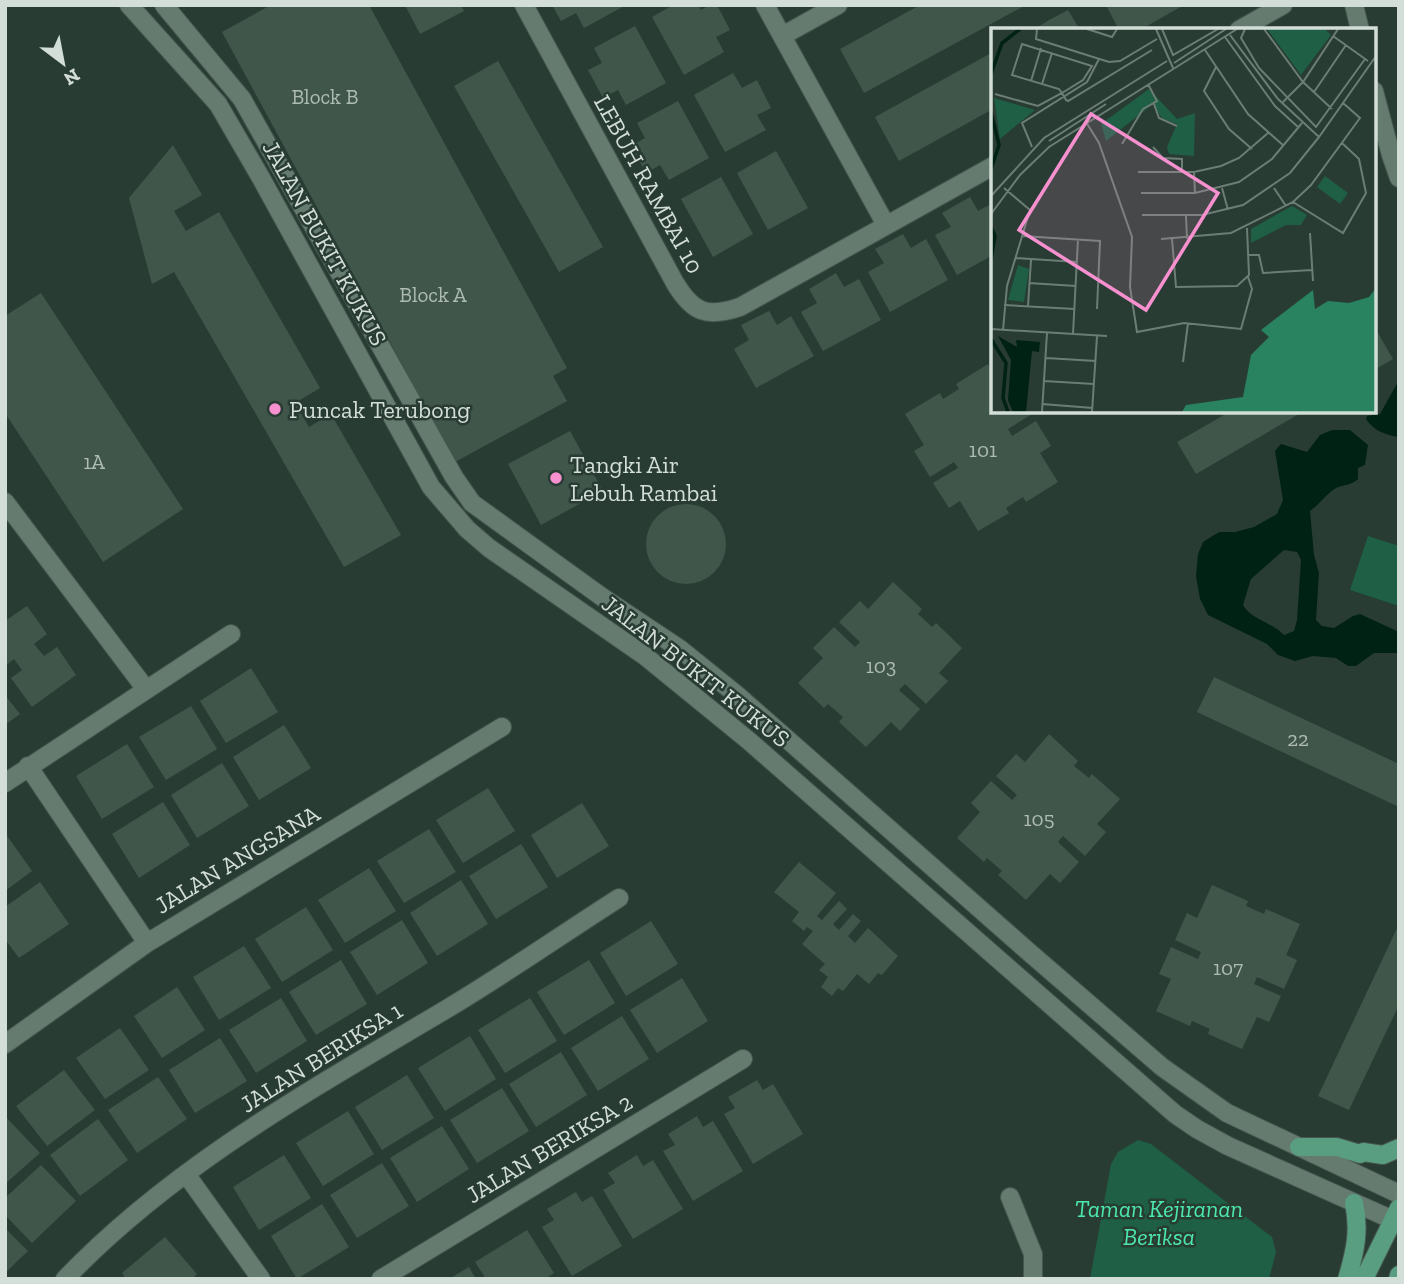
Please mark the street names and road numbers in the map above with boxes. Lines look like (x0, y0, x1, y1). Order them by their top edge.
street label: LEBUH RAMBAI 10 (588, 90, 710, 278)
street label: JALAN BUKIT KUKUS (257, 135, 393, 351)
street label: JALAN BUKIT KUKUS (596, 589, 796, 753)
street label: JALAN ANGSANA (149, 798, 325, 920)
street label: JALAN BERIKSA 1 (235, 995, 407, 1119)
street label: JALAN BERIKSA 2 (461, 1087, 637, 1209)

